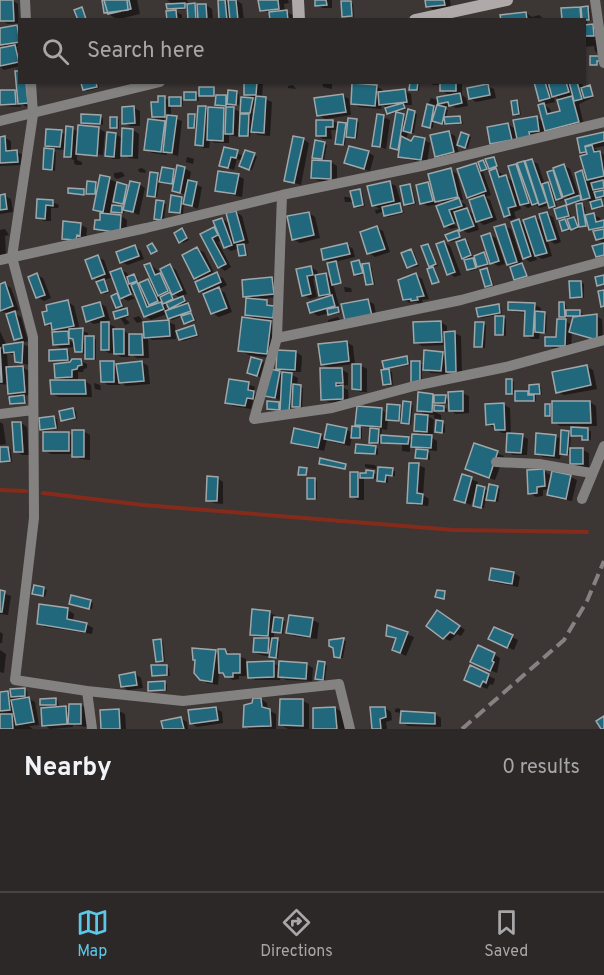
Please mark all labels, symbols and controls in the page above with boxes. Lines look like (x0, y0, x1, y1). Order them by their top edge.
search box (18, 18, 586, 84)
icon: search (39, 35, 72, 68)
text: Search here (87, 38, 205, 65)
text: Nearby (24, 752, 112, 785)
text: 0 results (502, 755, 580, 781)
tab: Map (76, 906, 109, 962)
tab: Directions (260, 906, 333, 962)
tab: Saved (484, 906, 528, 962)

